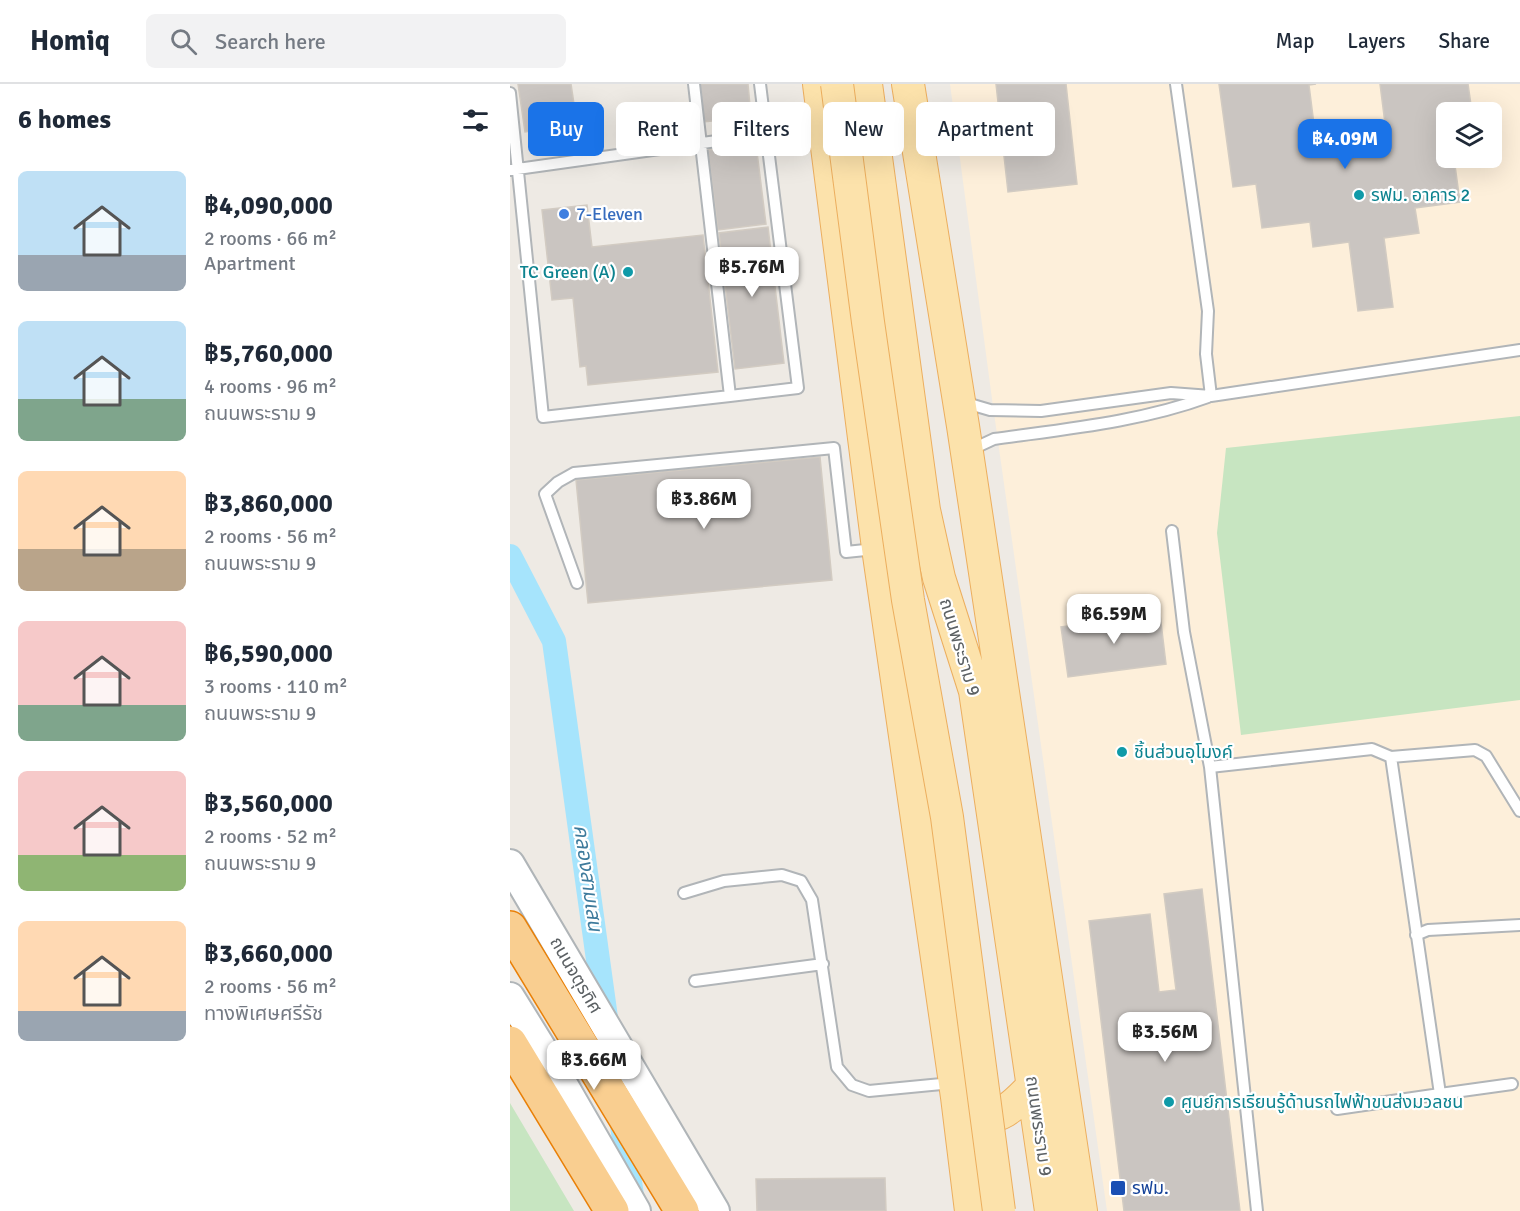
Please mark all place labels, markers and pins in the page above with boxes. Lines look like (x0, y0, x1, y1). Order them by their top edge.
pin: ฿4.09M (1296, 119, 1394, 170)
place label: รฟม. อาคาร 2 (1371, 184, 1470, 206)
marker: รฟม. อาคาร 2 (1352, 188, 1366, 202)
place label: 7-Eleven (576, 203, 643, 225)
marker: 7-Eleven (557, 207, 571, 221)
pin: ฿5.76M (703, 247, 801, 298)
place label: TC Green (A) (520, 261, 616, 283)
marker: TC Green (A) (621, 265, 635, 279)
pin: ฿3.86M (655, 479, 753, 530)
pin: ฿6.59M (1065, 594, 1163, 645)
place label: ชิ้นส่วนอุโมงค์ (1134, 740, 1233, 763)
marker: ชิ้นส่วนอุโมงค์ (1115, 745, 1129, 759)
pin: ฿3.56M (1116, 1012, 1214, 1063)
pin: ฿3.66M (545, 1040, 643, 1091)
place label: ศูนย์การเรียนรู้ด้านรถไฟฟ้าขนส่งมวลชน (1181, 1091, 1463, 1114)
marker: ศูนย์การเรียนรู้ด้านรถไฟฟ้าขนส่งมวลชน (1162, 1095, 1176, 1109)
place label: รฟม. (1132, 1177, 1169, 1199)
marker: รฟม. (1109, 1179, 1127, 1197)

